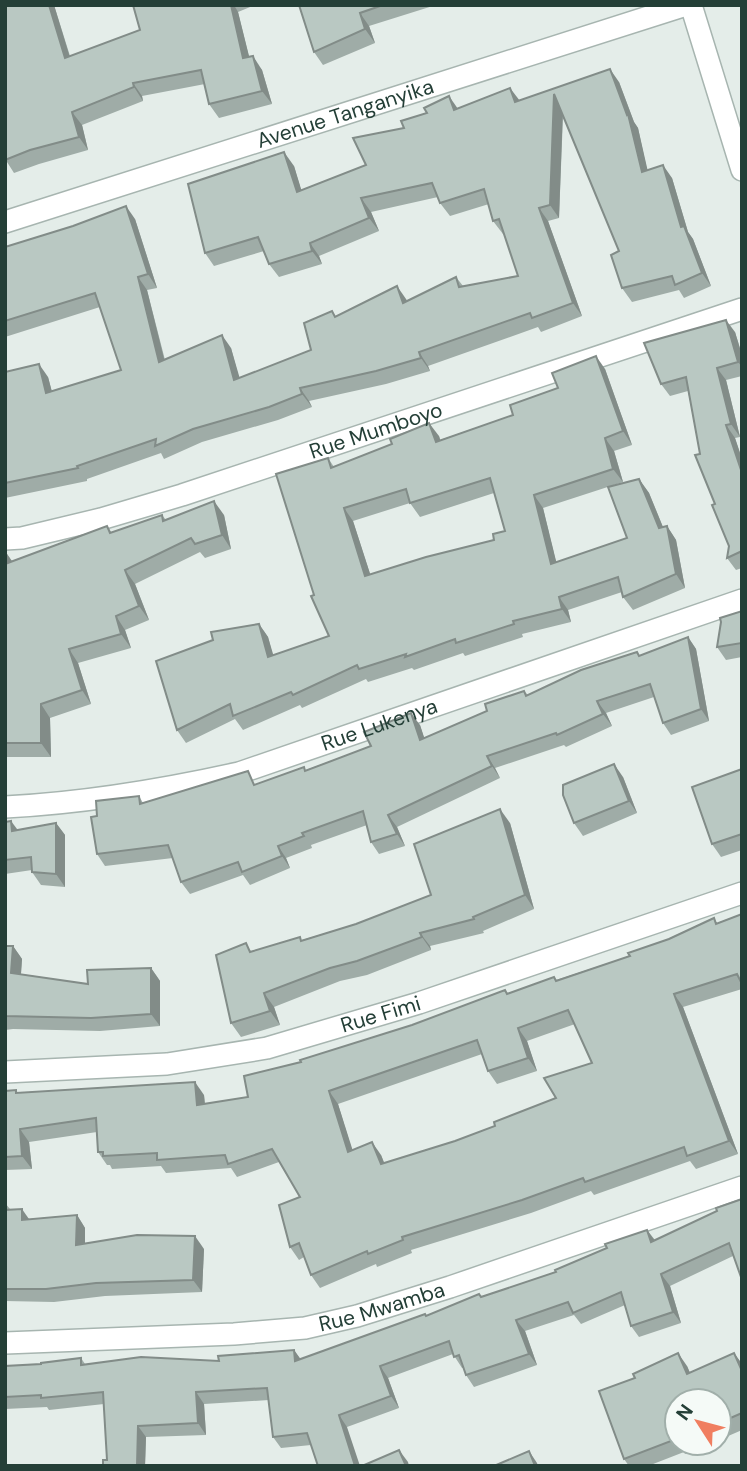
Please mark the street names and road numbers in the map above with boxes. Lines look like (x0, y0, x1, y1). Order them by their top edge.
street label: Avenue Tanganyika (253, 72, 437, 155)
street label: Rue Mumboyo (306, 396, 446, 466)
street label: Rue Lukenya (317, 692, 441, 758)
street label: Rue Fimi (337, 989, 424, 1039)
street label: Rue Mwamba (316, 1275, 448, 1338)

